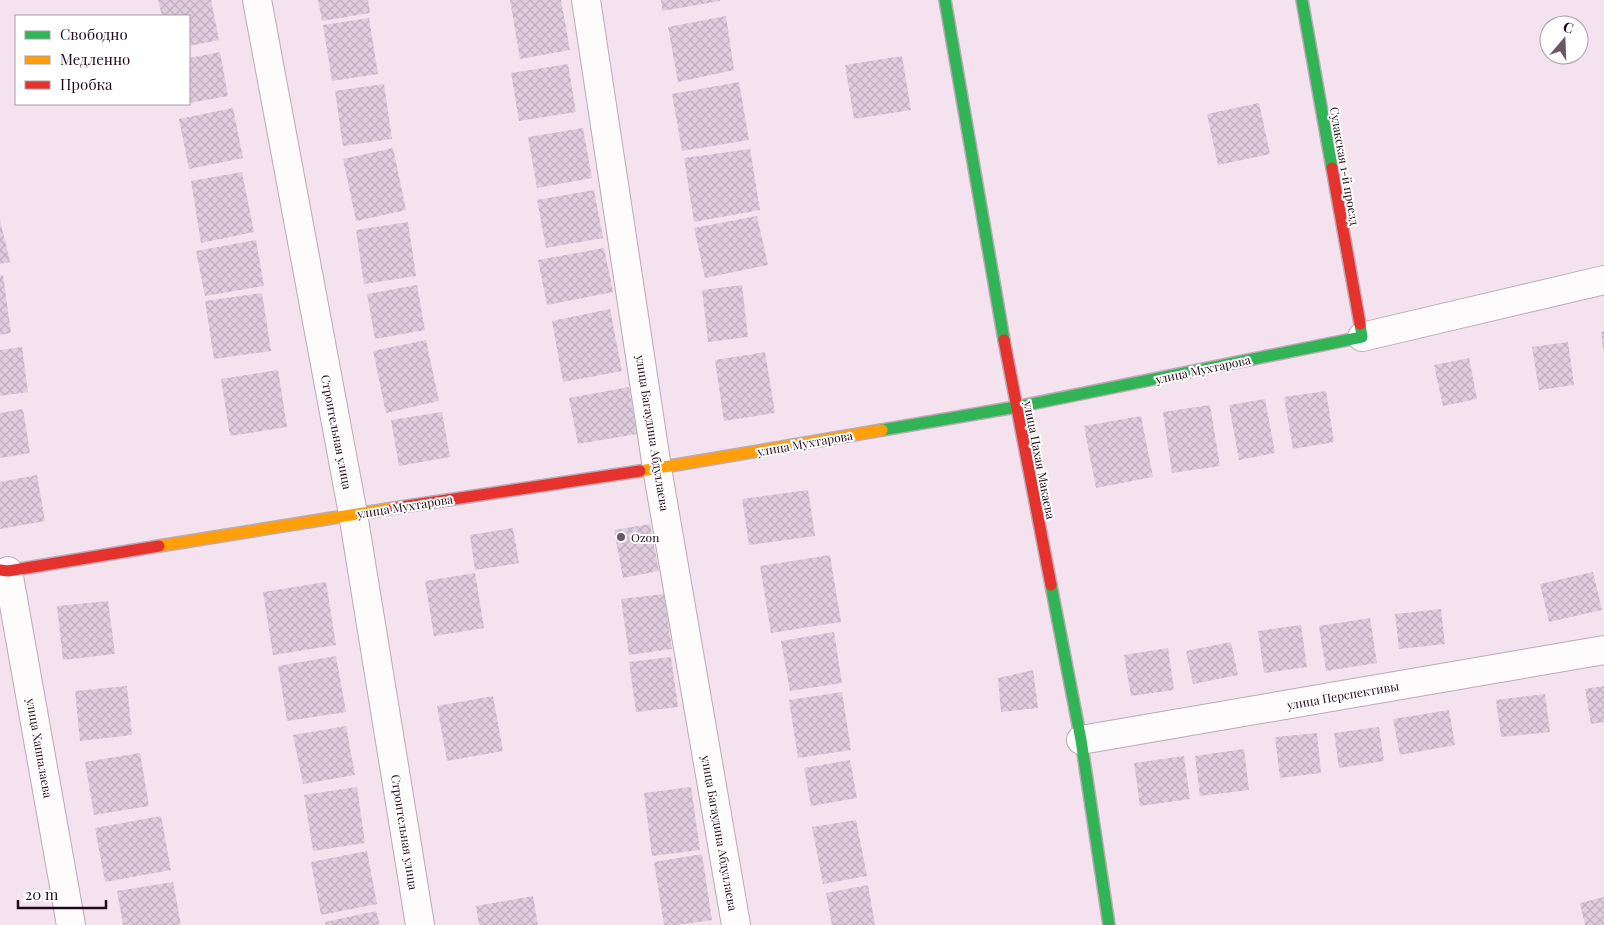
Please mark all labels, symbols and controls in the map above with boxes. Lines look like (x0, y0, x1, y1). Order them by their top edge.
legend (15, 15, 190, 105)
north arrow (1539, 15, 1589, 65)
text: С (1561, 17, 1576, 38)
text: Свободно (60, 24, 128, 44)
text: Медленно (60, 49, 130, 69)
text: Пробка (60, 74, 113, 94)
street label: Сулакская 1-й проезд (1327, 105, 1363, 227)
street label: улица Мухтарова (1153, 351, 1252, 387)
street label: улица Багаудина Абдуллаева (633, 353, 673, 512)
street label: Строительная улица (318, 373, 356, 491)
street label: улица Цахая Макаева (1021, 399, 1059, 520)
street label: улица Мухтарова (755, 427, 854, 459)
street label: улица Мухтарова (355, 491, 454, 522)
place label: Ozon (631, 529, 659, 545)
marker: Ozon (615, 531, 627, 543)
street label: улица Перспективы (1285, 677, 1400, 713)
street label: улица Хаппалаева (23, 696, 57, 799)
street label: улица Багаудина Абдуллаева (698, 753, 742, 912)
street label: Строительная улица (388, 773, 422, 891)
scale bar (18, 878, 105, 910)
text: 20 m (25, 884, 59, 904)

